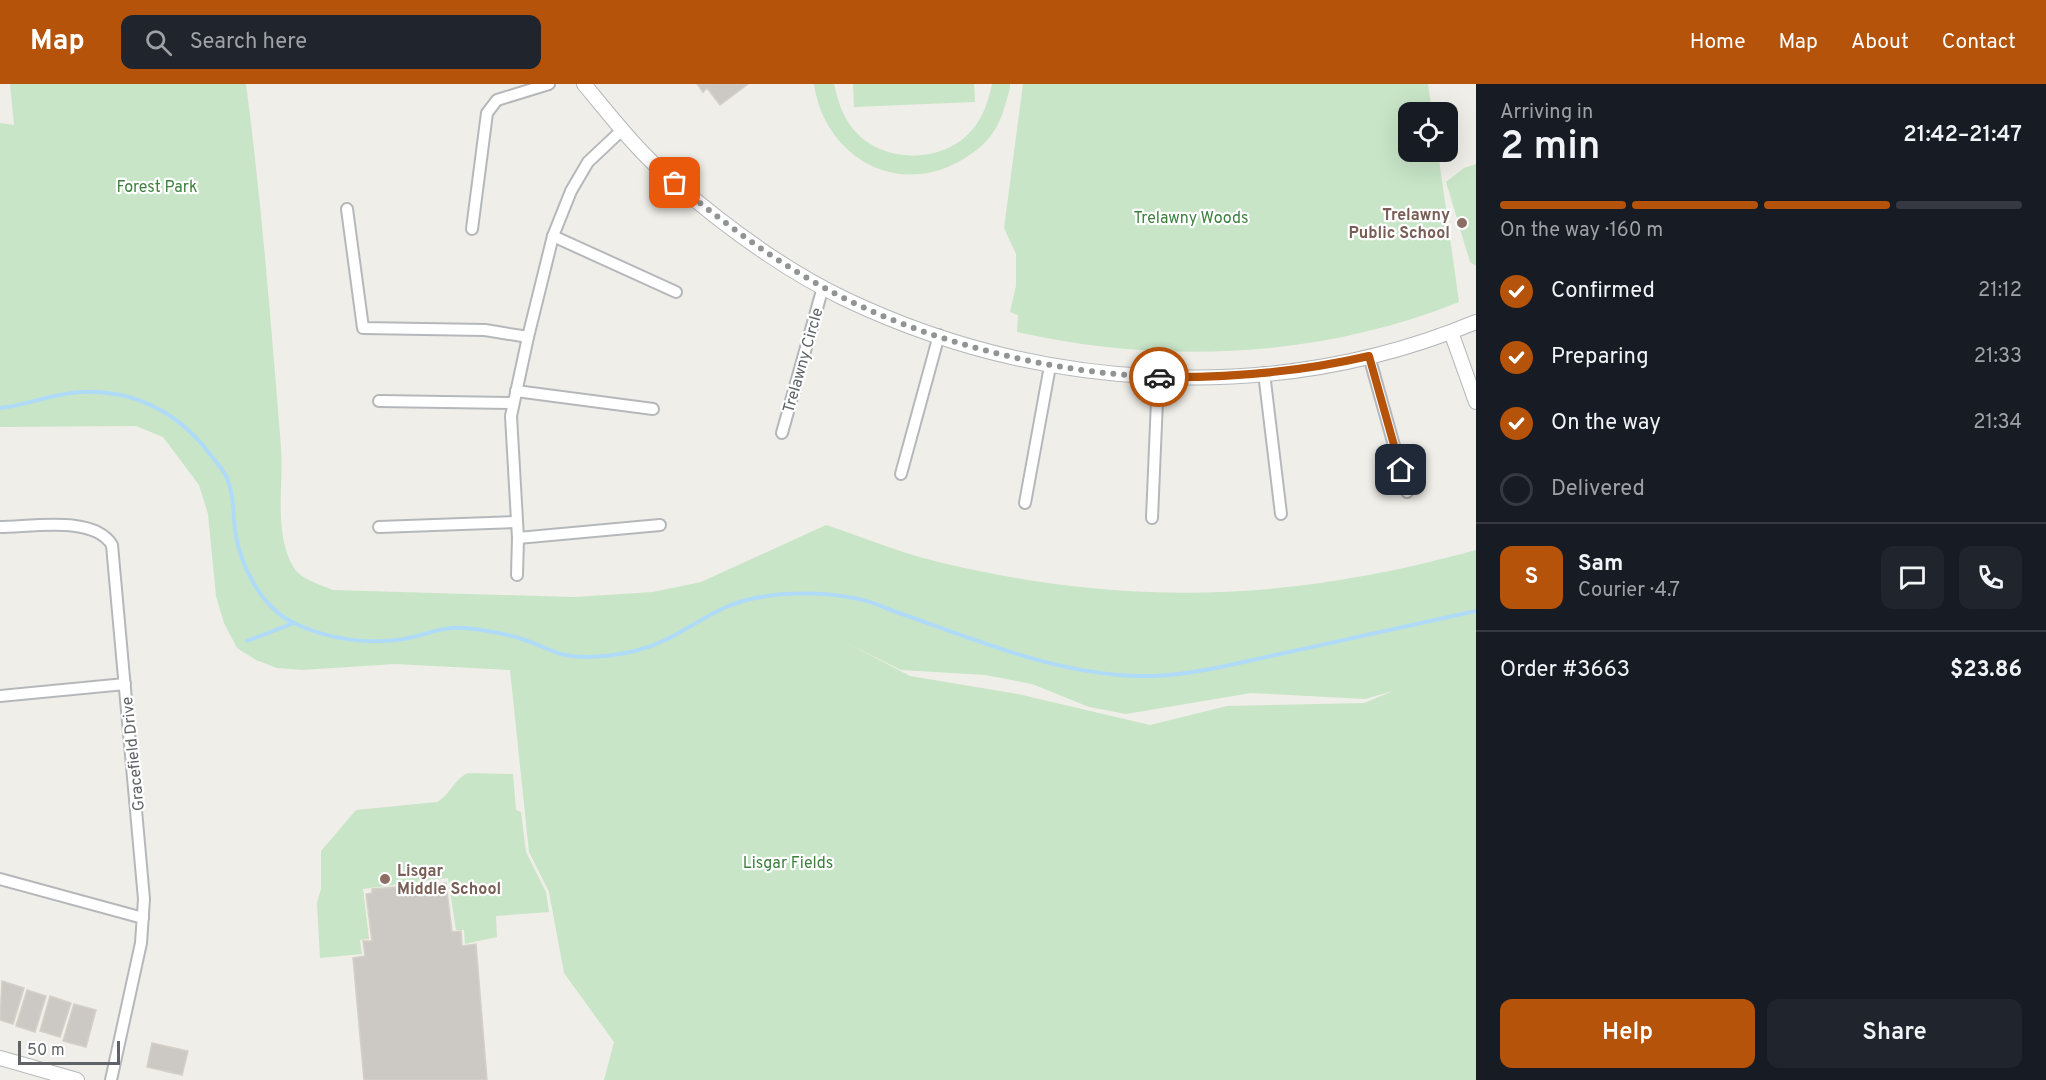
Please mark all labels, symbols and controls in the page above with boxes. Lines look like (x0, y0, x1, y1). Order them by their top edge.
search box (121, 15, 541, 69)
text: Map (30, 24, 85, 60)
icon: search (142, 26, 175, 59)
text: Search here (190, 29, 307, 56)
text: Home (1690, 29, 1746, 56)
text: Map (1779, 29, 1818, 56)
text: About (1851, 29, 1909, 56)
text: Contact (1942, 29, 2016, 56)
text: Arriving in (1500, 100, 1593, 126)
map controls (1398, 102, 1458, 162)
button: locate (1398, 102, 1458, 162)
text: 21:42–21:47 (1903, 122, 2022, 149)
text: 2 min (1500, 124, 1601, 173)
pin (649, 157, 700, 208)
icon: bag (658, 166, 691, 199)
park label: Forest Park (116, 178, 198, 198)
place label: Trelawny Public School (1349, 206, 1450, 244)
park label: Trelawny Woods (1133, 209, 1249, 229)
marker: Trelawny Public School (1455, 216, 1469, 230)
text: On the way · 160 m (1500, 218, 1663, 244)
icon: check (1500, 275, 1533, 308)
text: Confirmed (1551, 278, 1655, 305)
text: 21:12 (1978, 278, 2022, 304)
street label: Trelawny Circle (779, 306, 828, 415)
icon: check (1500, 341, 1533, 374)
text: Preparing (1551, 344, 1649, 371)
text: 21:33 (1974, 344, 2022, 370)
courier (1129, 347, 1189, 407)
icon: car (1143, 361, 1176, 394)
icon: check (1500, 407, 1533, 440)
text: On the way (1551, 410, 1661, 437)
text: 21:34 (1973, 410, 2022, 436)
pin (1375, 444, 1426, 495)
icon: home (1384, 453, 1417, 486)
text: Delivered (1551, 476, 1645, 503)
button: chat (1881, 546, 1944, 609)
button: phone (1959, 546, 2022, 609)
text: Sam (1578, 551, 1623, 578)
text: S (1525, 564, 1538, 591)
text: Courier · 4.7 (1578, 578, 1680, 604)
text: Order #3663 (1500, 657, 1630, 684)
text: $23.86 (1950, 657, 2022, 684)
street label: Gracefield Drive (118, 696, 150, 812)
park label: Lisgar Fields (743, 854, 833, 874)
place label: Lisgar Middle School (397, 862, 501, 900)
marker: Lisgar Middle School (378, 872, 392, 886)
button: Help (1500, 999, 1755, 1068)
button: Share (1767, 999, 2022, 1068)
scale bar (18, 1038, 120, 1066)
text: 50 m (27, 1041, 65, 1061)

